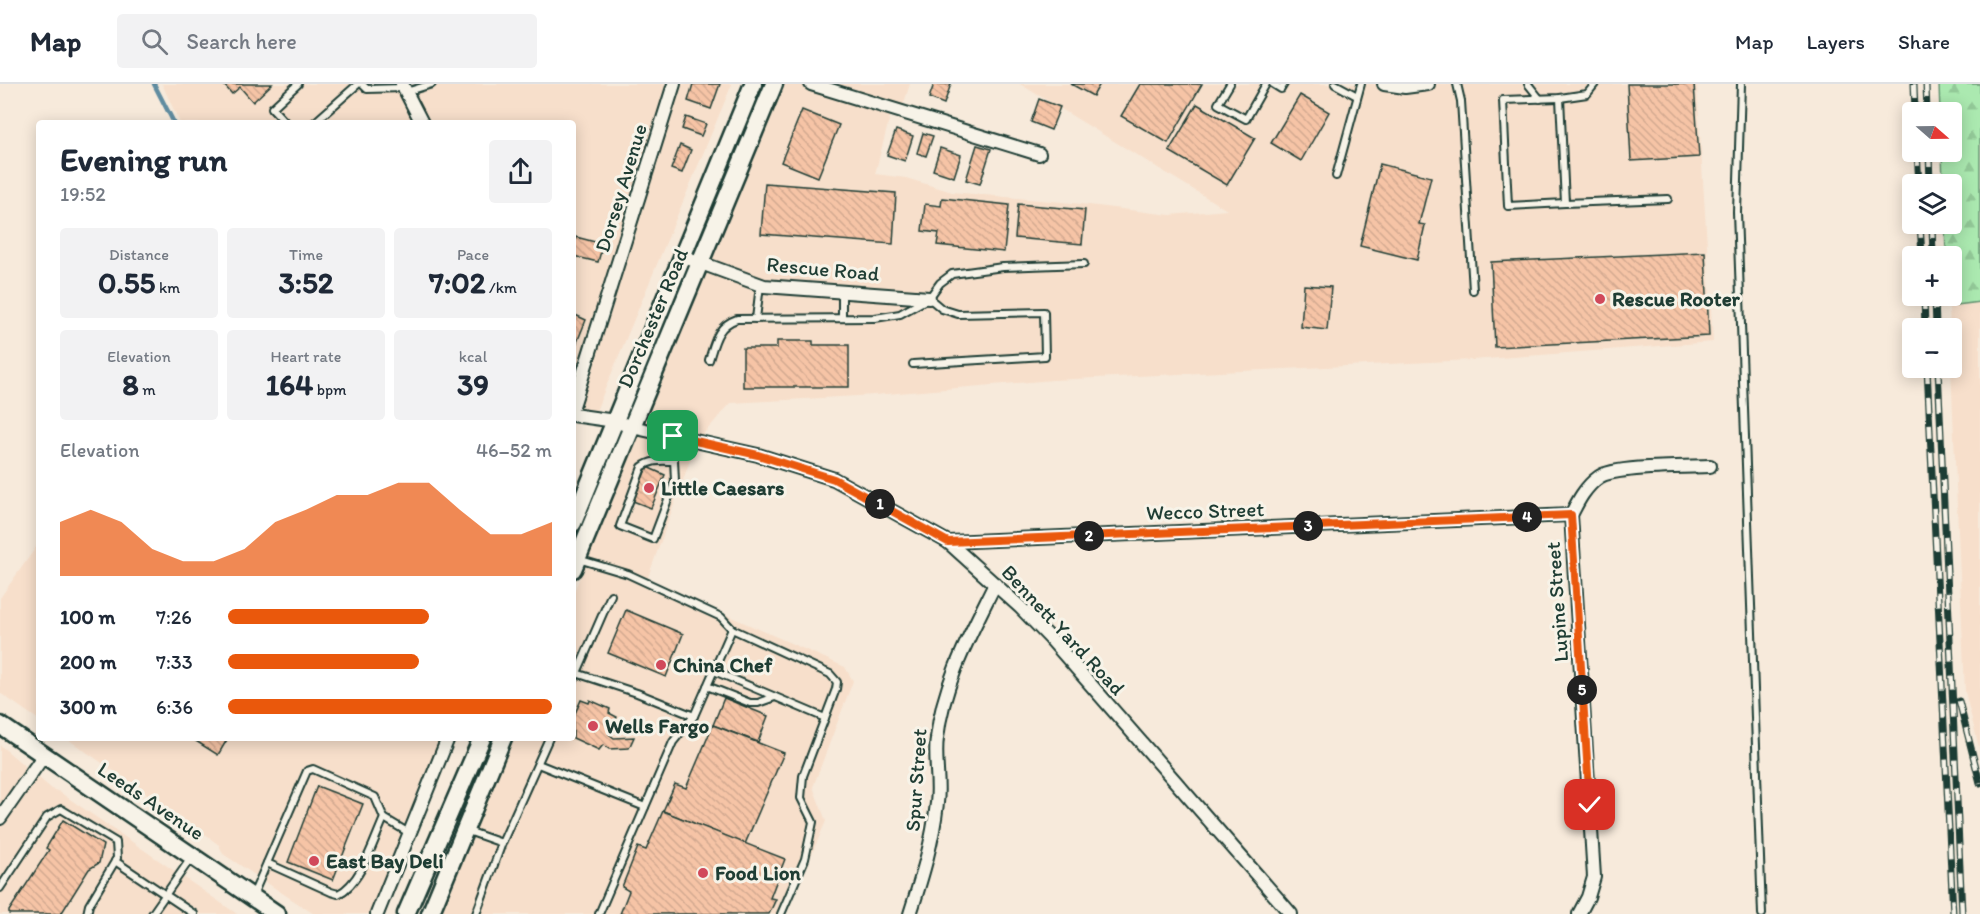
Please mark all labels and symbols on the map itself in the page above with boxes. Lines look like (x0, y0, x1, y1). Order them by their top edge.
north arrow (1902, 102, 1962, 162)
street label: Dorsey Avenue (589, 121, 652, 255)
street label: Dorchester Road (612, 244, 693, 391)
street label: Rescue Road (766, 251, 881, 286)
place label: Rescue Rooter (1612, 286, 1741, 311)
marker: Rescue Rooter (1593, 292, 1607, 306)
pin (647, 410, 698, 461)
place label: Little Caesars (661, 475, 784, 500)
marker: Little Caesars (642, 481, 656, 495)
pin: 1 (865, 489, 895, 519)
street label: Wecco Street (1146, 496, 1265, 525)
pin: 4 (1512, 502, 1542, 532)
pin: 3 (1293, 511, 1323, 541)
pin: 2 (1074, 521, 1104, 551)
street label: Lupine Street (1540, 541, 1573, 663)
street label: Bennett Yard Road (997, 559, 1130, 700)
place label: China Chef (673, 652, 773, 677)
marker: China Chef (654, 658, 668, 672)
pin: 5 (1567, 675, 1597, 705)
place label: Wells Fargo (605, 713, 710, 739)
marker: Wells Fargo (586, 719, 600, 733)
street label: Spur Street (899, 727, 932, 832)
street label: Leeds Avenue (93, 756, 209, 845)
pin (1564, 779, 1615, 830)
place label: East Bay Deli (326, 848, 444, 874)
marker: East Bay Deli (307, 854, 321, 868)
place label: Food Lion (715, 860, 802, 885)
marker: Food Lion (696, 866, 710, 880)

